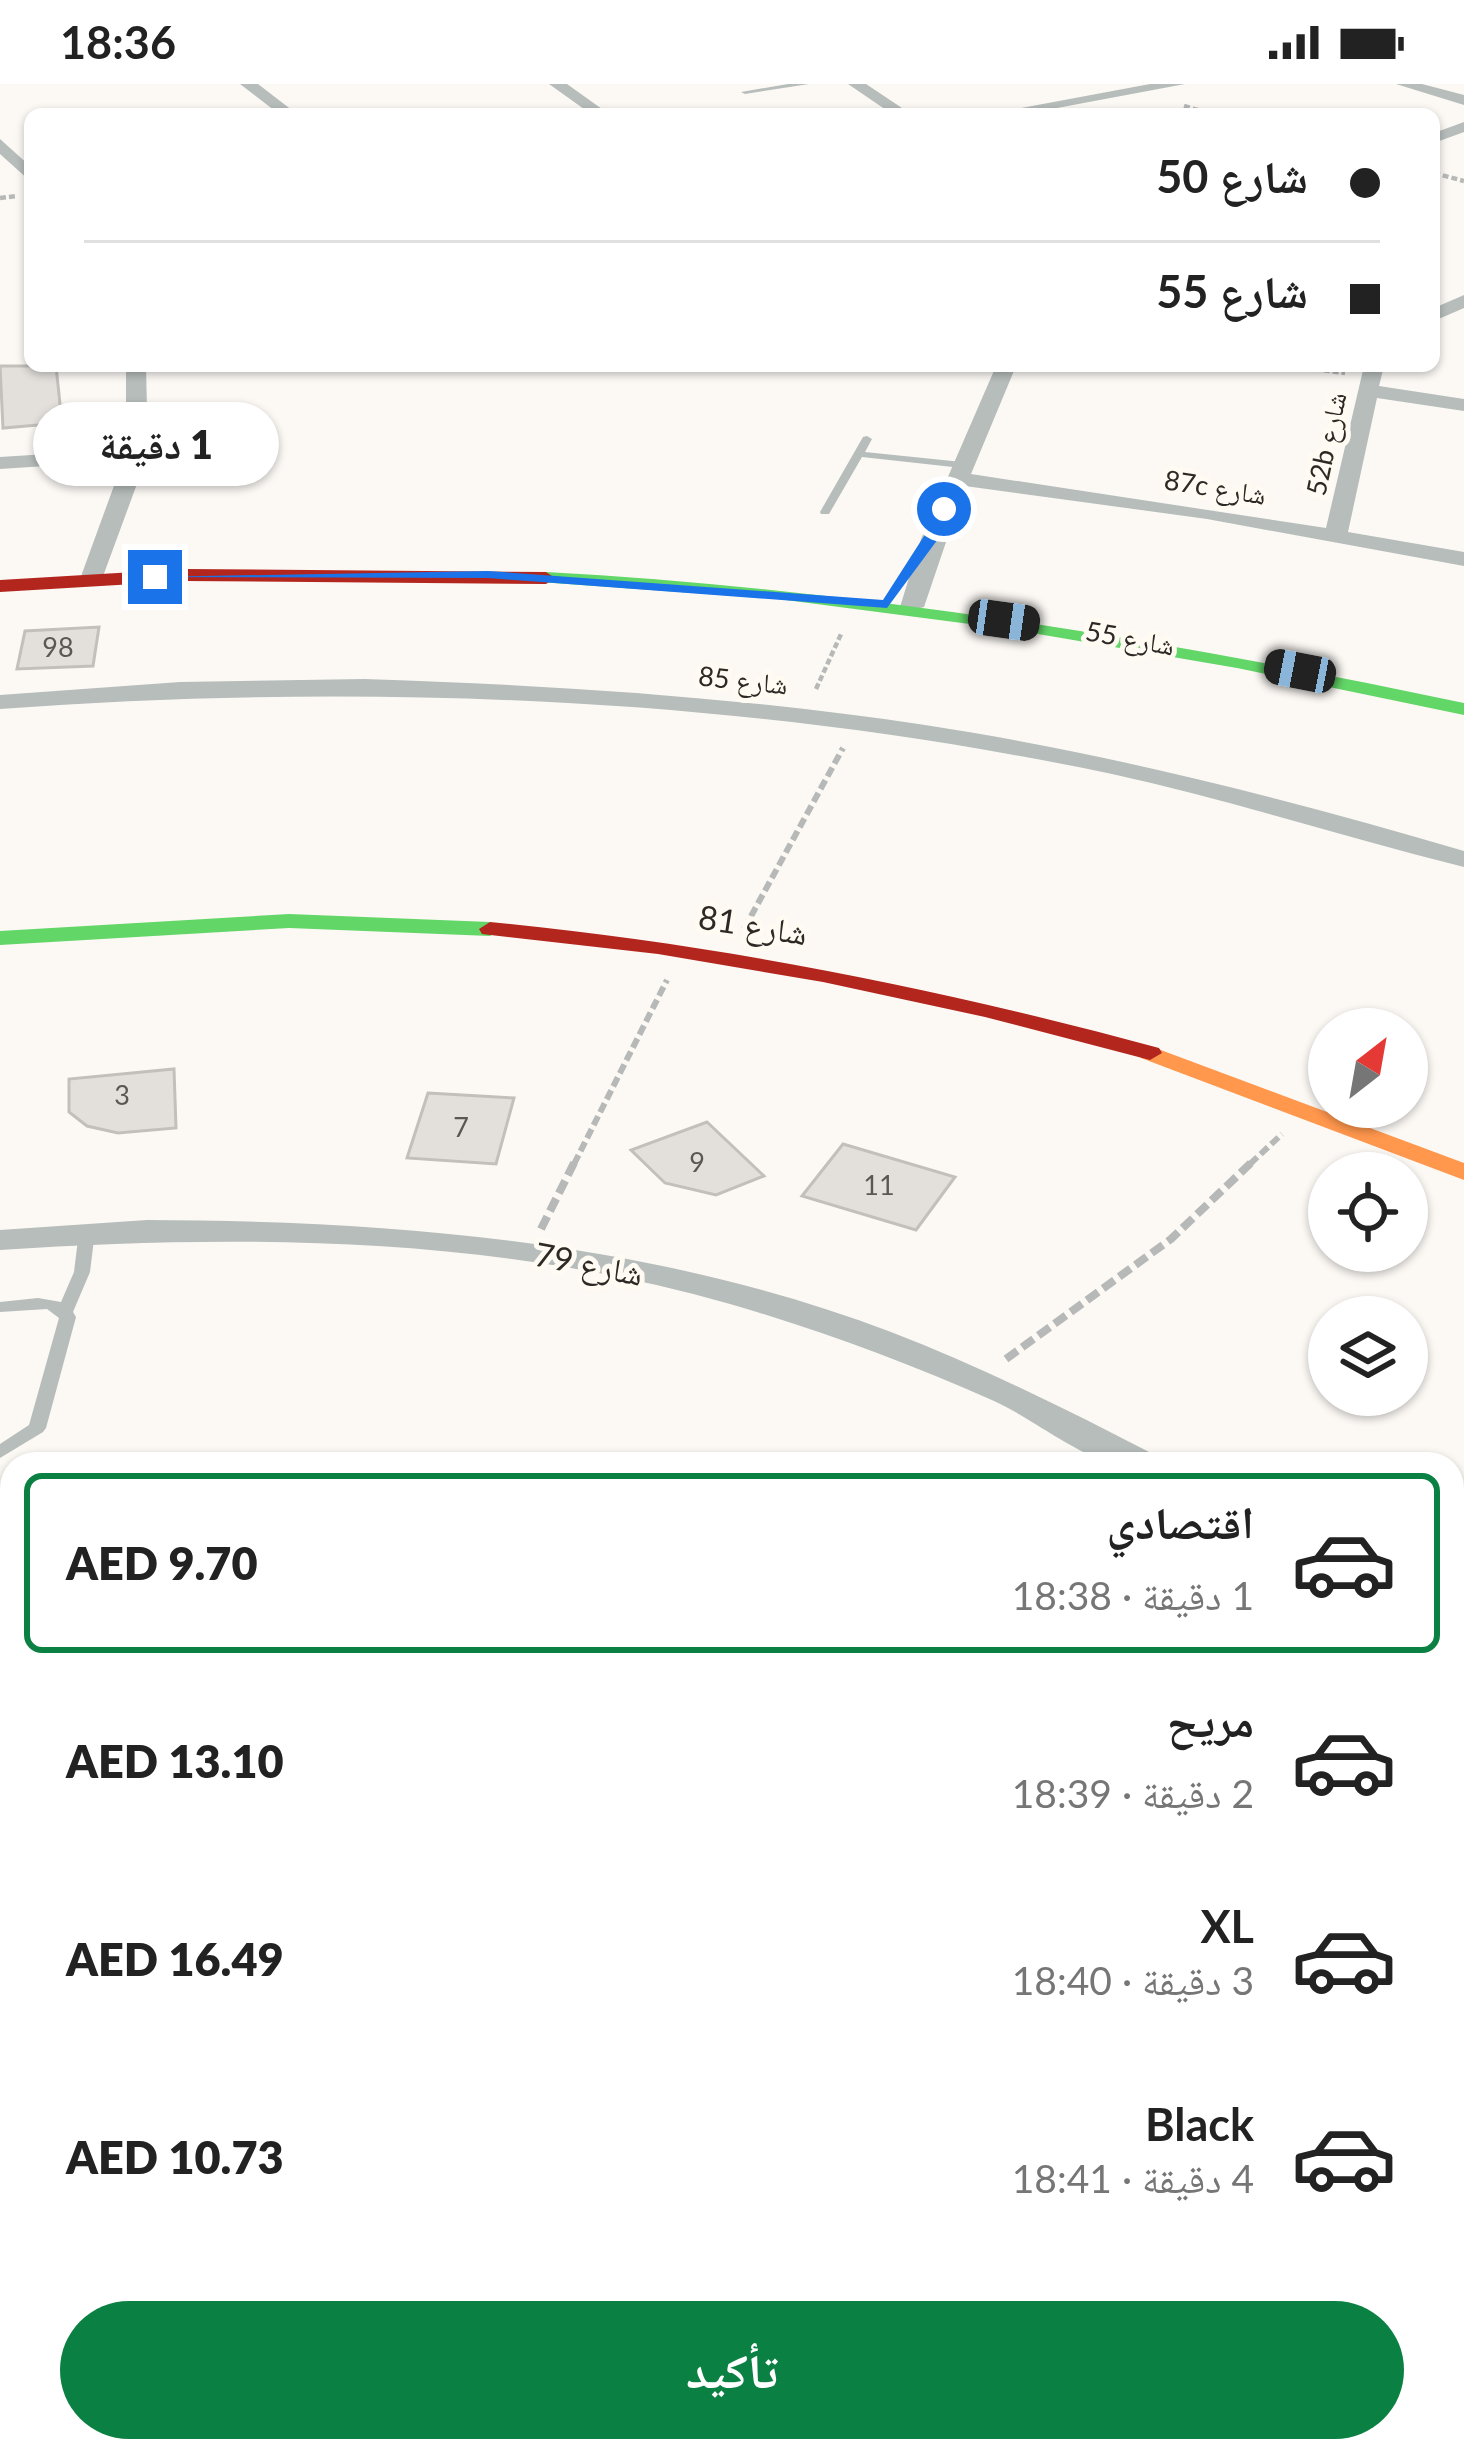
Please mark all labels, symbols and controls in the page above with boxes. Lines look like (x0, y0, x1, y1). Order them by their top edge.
text: 18:36 (60, 15, 176, 69)
text: شارع 50 (1156, 149, 1308, 203)
text: شارع 55 (1156, 264, 1308, 318)
street label: 52b شارع (1299, 389, 1355, 499)
callout: 1 دقيقة (32, 403, 278, 487)
text: 1 دقيقة (99, 421, 213, 467)
street label: 87c شارع (1162, 462, 1268, 513)
route start (917, 482, 971, 536)
route end (128, 550, 182, 604)
car (966, 597, 1042, 643)
street label: شارع 55 (1083, 613, 1177, 664)
house number: 98 (42, 630, 74, 663)
car (1261, 646, 1339, 696)
street label: شارع 85 (697, 658, 789, 703)
street label: شارع 81 (696, 896, 810, 954)
north arrow (1308, 1008, 1428, 1128)
map controls (1308, 1008, 1428, 1416)
house number: 3 (114, 1078, 130, 1111)
house number: 7 (453, 1110, 469, 1143)
house number: 9 (689, 1145, 705, 1178)
button: locate (1308, 1152, 1428, 1272)
house number: 11 (863, 1168, 895, 1201)
street label: شارع 79 (531, 1233, 647, 1295)
button: layers (1308, 1296, 1428, 1416)
text: اقتصادي (1107, 1495, 1254, 1549)
icon: car (1290, 1509, 1398, 1617)
text: AED 9.70 (66, 1536, 257, 1590)
text: 1 دقيقة · 18:38 (1012, 1572, 1254, 1618)
text: مريح (1167, 1693, 1254, 1747)
icon: car (1290, 1707, 1398, 1815)
text: AED 13.10 (66, 1734, 284, 1788)
text: 2 دقيقة · 18:39 (1012, 1770, 1254, 1816)
text: XL (1200, 1899, 1254, 1953)
icon: car (1290, 1905, 1398, 2013)
text: AED 16.49 (66, 1932, 284, 1986)
text: 3 دقيقة · 18:40 (1012, 1957, 1254, 2003)
text: Black (1145, 2097, 1254, 2151)
icon: car (1290, 2103, 1398, 2211)
text: AED 10.73 (66, 2130, 284, 2184)
text: 4 دقيقة · 18:41 (1012, 2155, 1254, 2201)
button: تأكيد (60, 2301, 1404, 2439)

